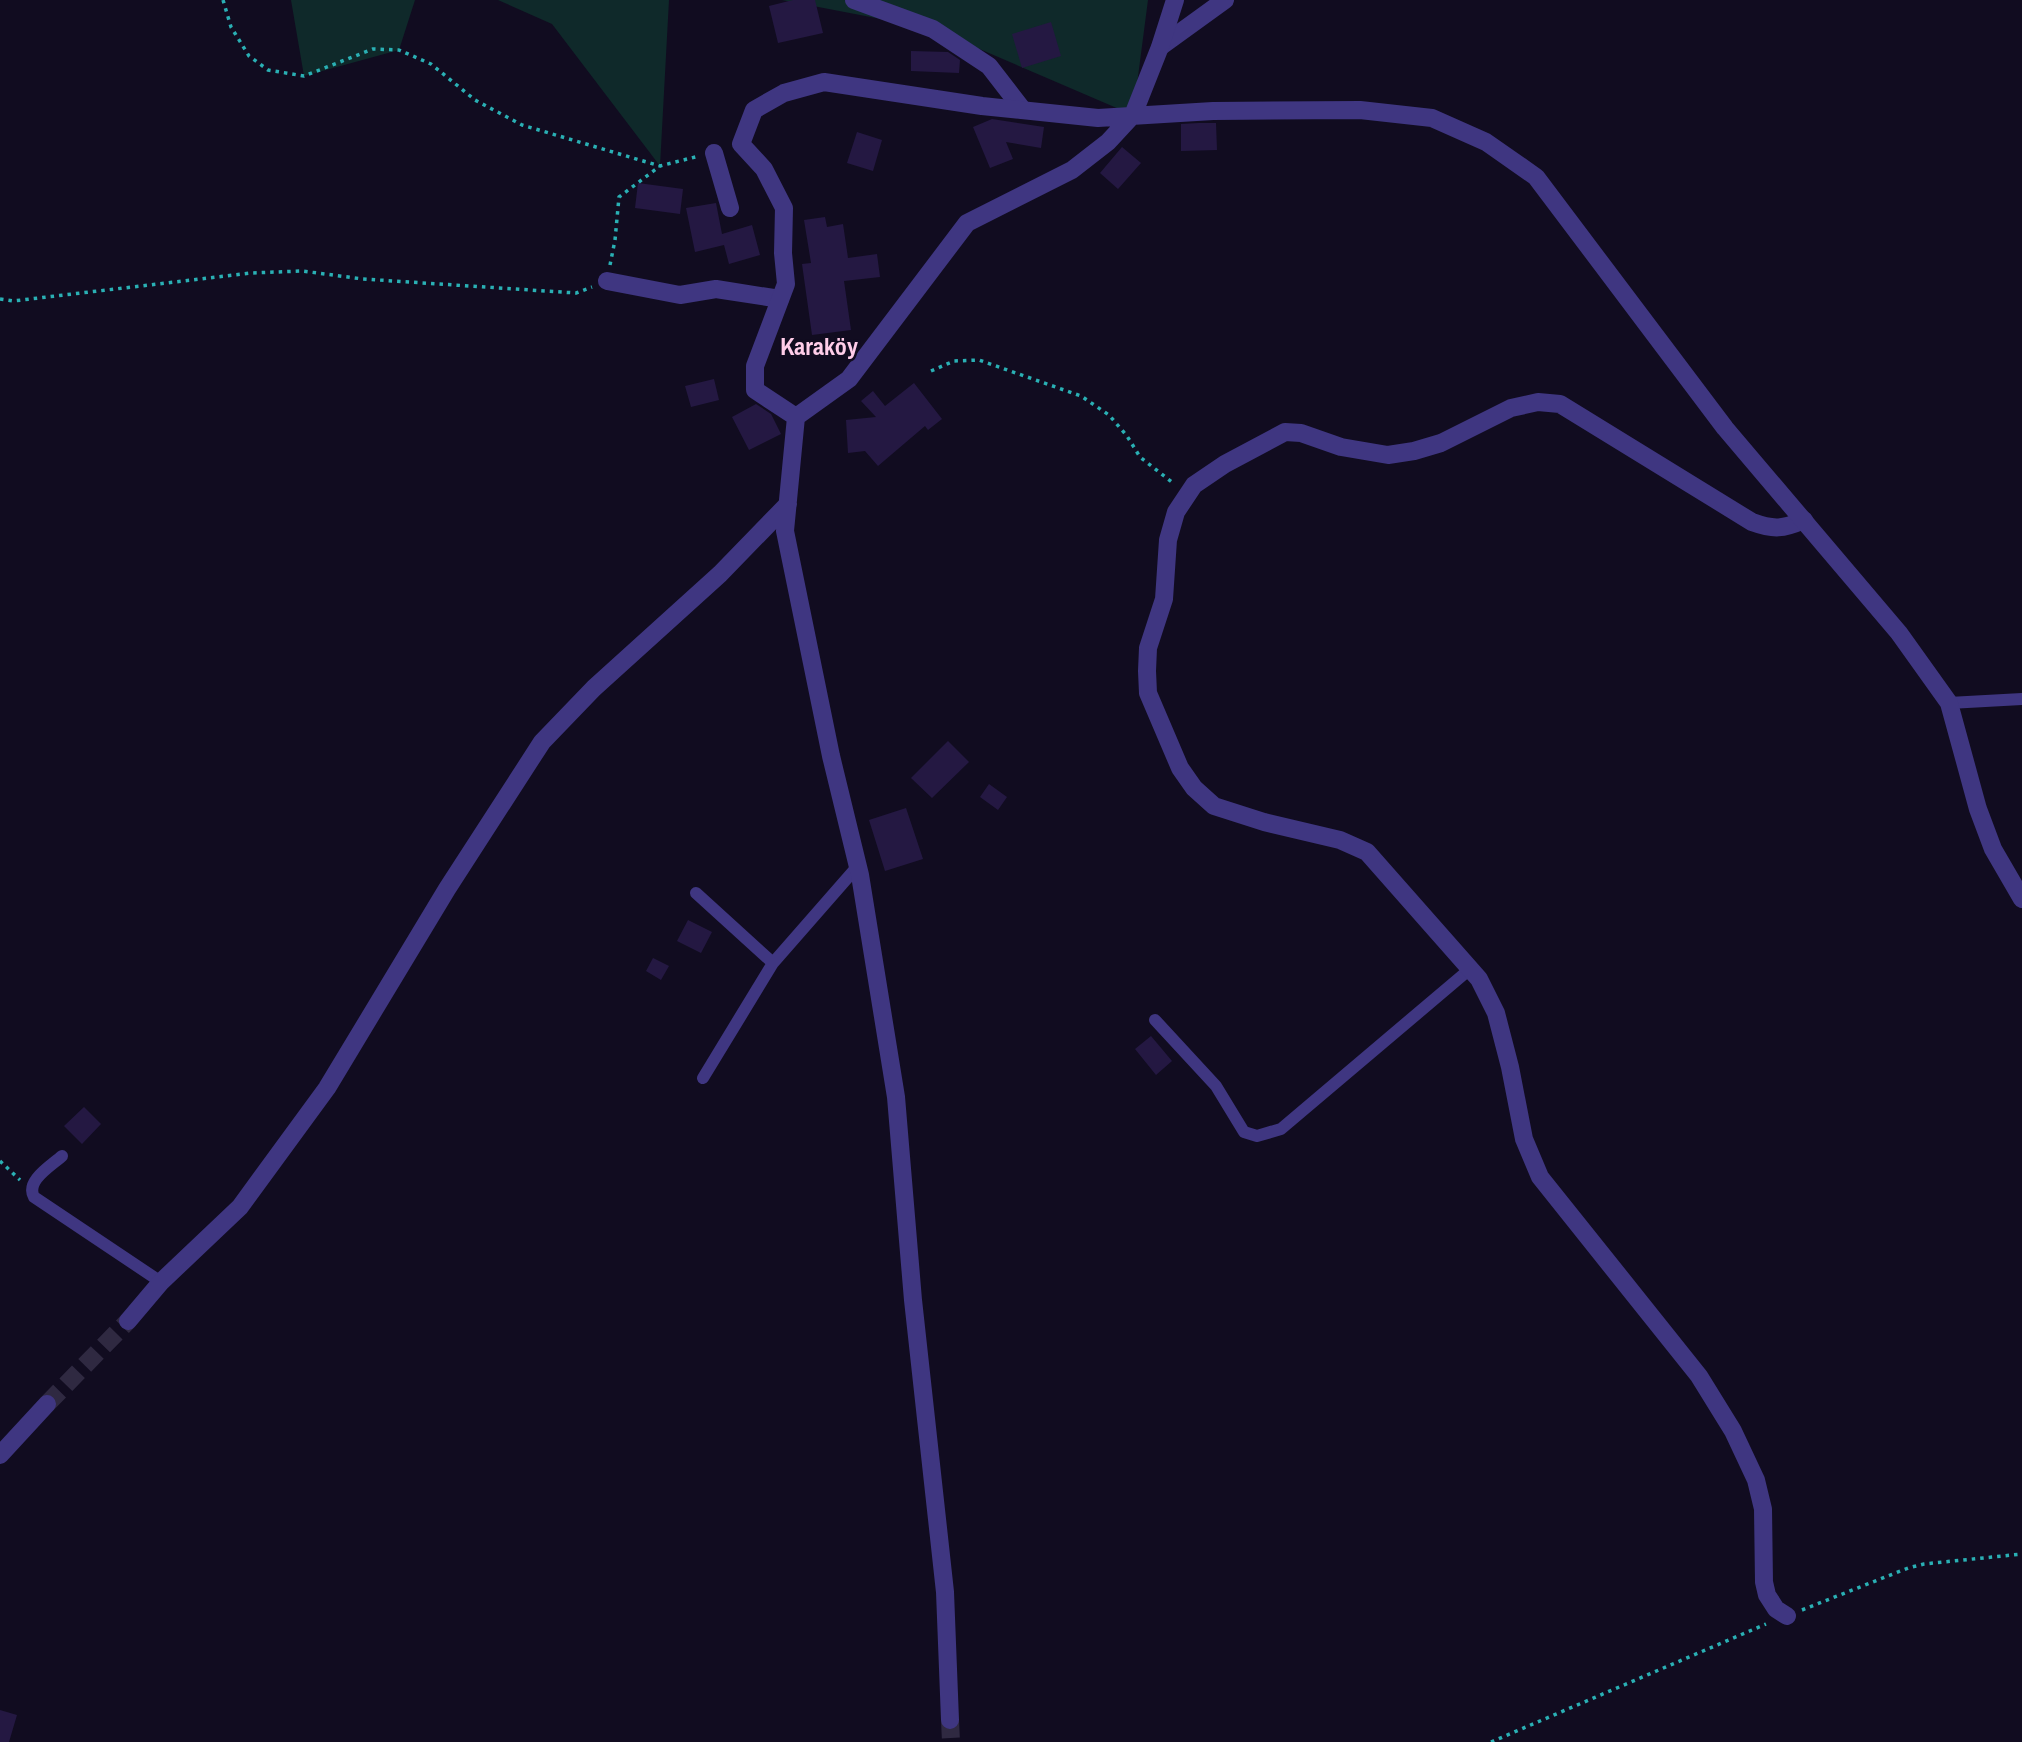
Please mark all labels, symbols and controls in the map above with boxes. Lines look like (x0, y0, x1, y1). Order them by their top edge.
district label: Karaköy (780, 330, 858, 362)

